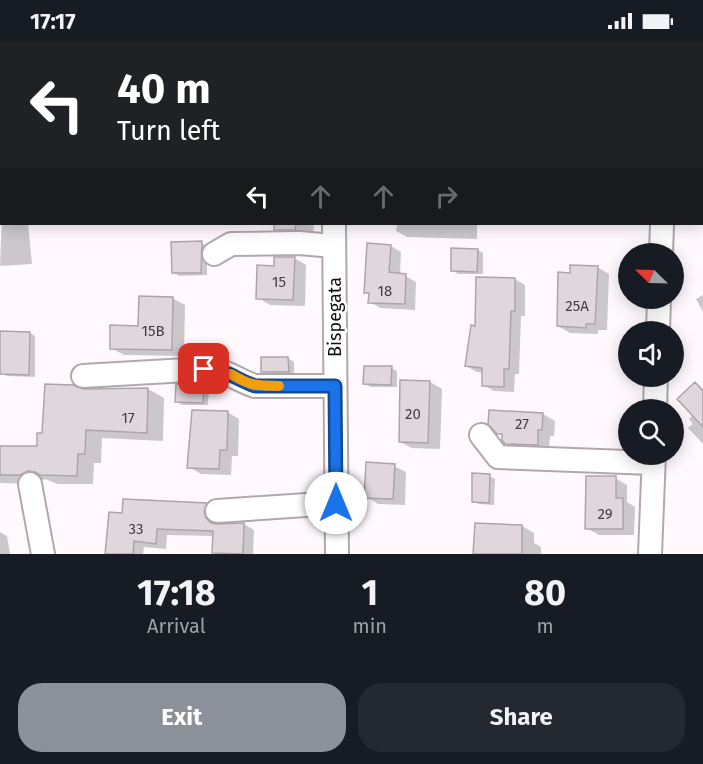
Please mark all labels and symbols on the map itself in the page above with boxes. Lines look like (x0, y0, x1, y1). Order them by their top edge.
north arrow (618, 243, 684, 309)
house number: 15 (272, 273, 286, 291)
street label: Bispegata (324, 277, 346, 357)
house number: 18 (378, 282, 392, 300)
house number: 25A (565, 297, 589, 315)
house number: 15B (141, 322, 165, 340)
pin (178, 343, 229, 394)
house number: 20 (405, 405, 421, 423)
house number: 17 (121, 409, 135, 427)
house number: 27 (515, 415, 529, 433)
position arrow (304, 471, 368, 535)
house number: 29 (597, 505, 613, 523)
house number: 33 (129, 520, 143, 538)

